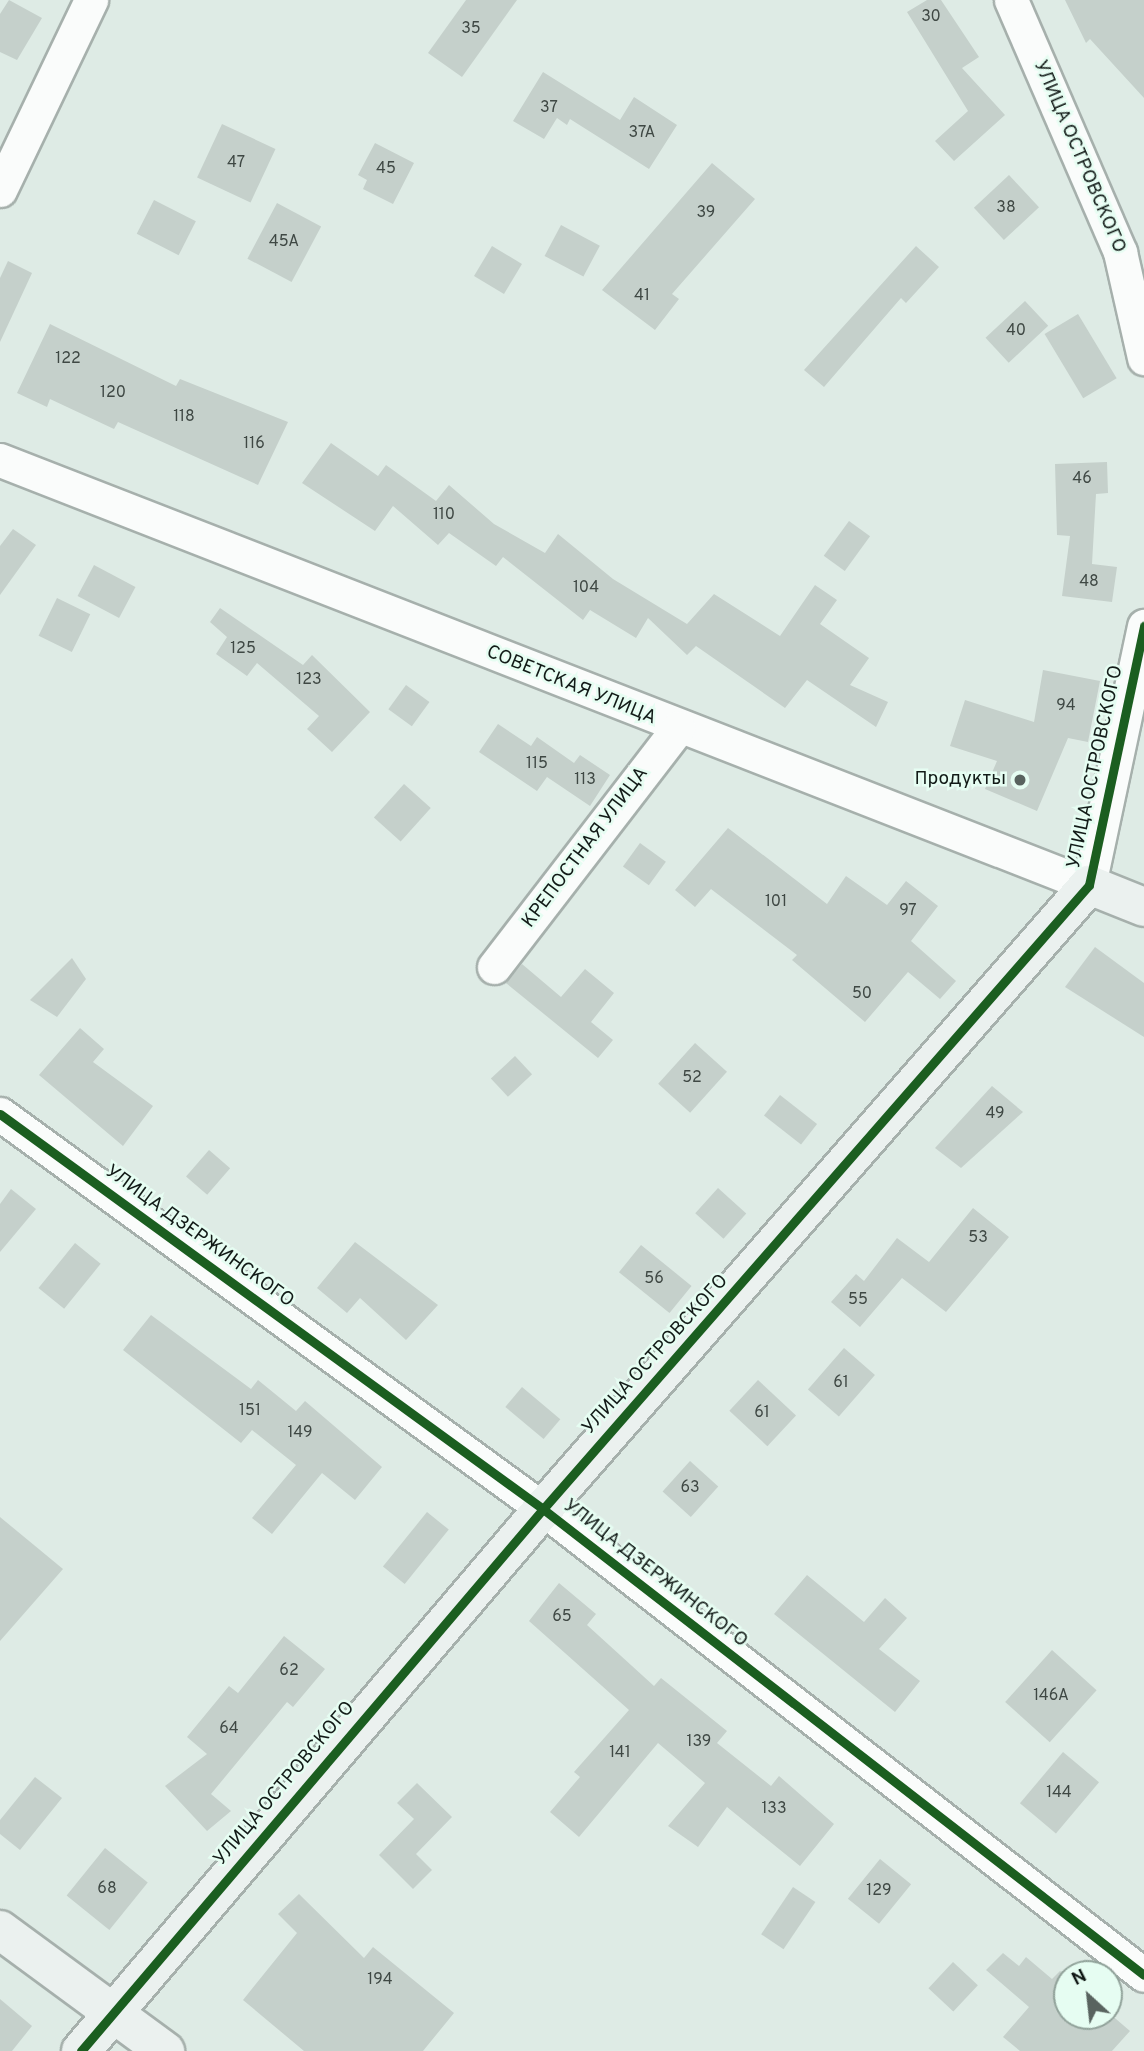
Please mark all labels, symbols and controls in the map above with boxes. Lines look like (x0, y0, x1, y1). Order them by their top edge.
house number: 30 (921, 7, 941, 27)
house number: 35 (461, 19, 481, 39)
street label: УЛИЦА ОСТРОВСКОГО (1028, 57, 1130, 257)
house number: 37 (540, 98, 558, 118)
house number: 37А (629, 123, 655, 143)
house number: 47 (227, 153, 245, 173)
house number: 45 (376, 159, 396, 179)
house number: 38 (996, 198, 1016, 218)
house number: 39 (697, 203, 715, 223)
house number: 45А (269, 232, 299, 252)
house number: 41 (634, 286, 650, 306)
house number: 40 (1006, 321, 1026, 341)
house number: 122 (55, 349, 81, 369)
house number: 120 (100, 383, 126, 403)
house number: 118 (173, 407, 195, 427)
house number: 116 (243, 434, 265, 454)
house number: 46 (1072, 469, 1092, 489)
house number: 110 (433, 505, 455, 525)
house number: 48 (1079, 572, 1099, 592)
house number: 104 (573, 578, 599, 598)
house number: 125 (230, 639, 256, 659)
street label: СОВЕТСКАЯ УЛИЦА (483, 641, 659, 731)
street label: УЛИЦА ОСТРОВСКОГО (1063, 663, 1129, 871)
house number: 123 (296, 670, 322, 690)
house number: 94 (1056, 696, 1076, 716)
house number: 115 (526, 754, 548, 774)
street label: КРЕПОСТНАЯ УЛИЦА (518, 763, 654, 933)
place label: Продукты (915, 769, 1006, 791)
house number: 113 (574, 770, 596, 790)
marker: Продукты (1012, 772, 1028, 788)
house number: 101 (765, 892, 787, 912)
house number: 97 (899, 901, 917, 921)
house number: 50 (852, 984, 872, 1004)
house number: 52 (682, 1068, 702, 1088)
house number: 49 (985, 1104, 1005, 1124)
street label: УЛИЦА ДЗЕРЖИНСКОГО (100, 1161, 298, 1313)
house number: 53 (968, 1228, 988, 1248)
house number: 56 (644, 1269, 664, 1289)
street label: УЛИЦА ОСТРОВСКОГО (578, 1270, 734, 1440)
house number: 55 (848, 1290, 868, 1310)
house number: 61 (833, 1373, 849, 1393)
house number: 151 (239, 1401, 261, 1421)
house number: 61 (754, 1403, 770, 1423)
house number: 149 (288, 1423, 312, 1443)
house number: 63 (680, 1478, 700, 1498)
street label: УЛИЦА ДЗЕРЖИНСКОГО (558, 1495, 752, 1653)
house number: 65 (552, 1607, 572, 1627)
house number: 62 (279, 1661, 299, 1681)
house number: 146А (1033, 1686, 1069, 1706)
street label: УЛИЦА ОСТРОВСКОГО (209, 1697, 361, 1871)
house number: 64 (219, 1719, 239, 1739)
house number: 139 (687, 1732, 711, 1752)
house number: 141 (609, 1743, 631, 1763)
house number: 144 (1046, 1783, 1072, 1803)
house number: 133 (761, 1799, 787, 1819)
house number: 68 (97, 1879, 117, 1899)
house number: 129 (866, 1881, 892, 1901)
north arrow (1053, 1960, 1123, 2030)
text: N (1068, 1964, 1091, 1992)
house number: 194 (367, 1970, 393, 1990)

